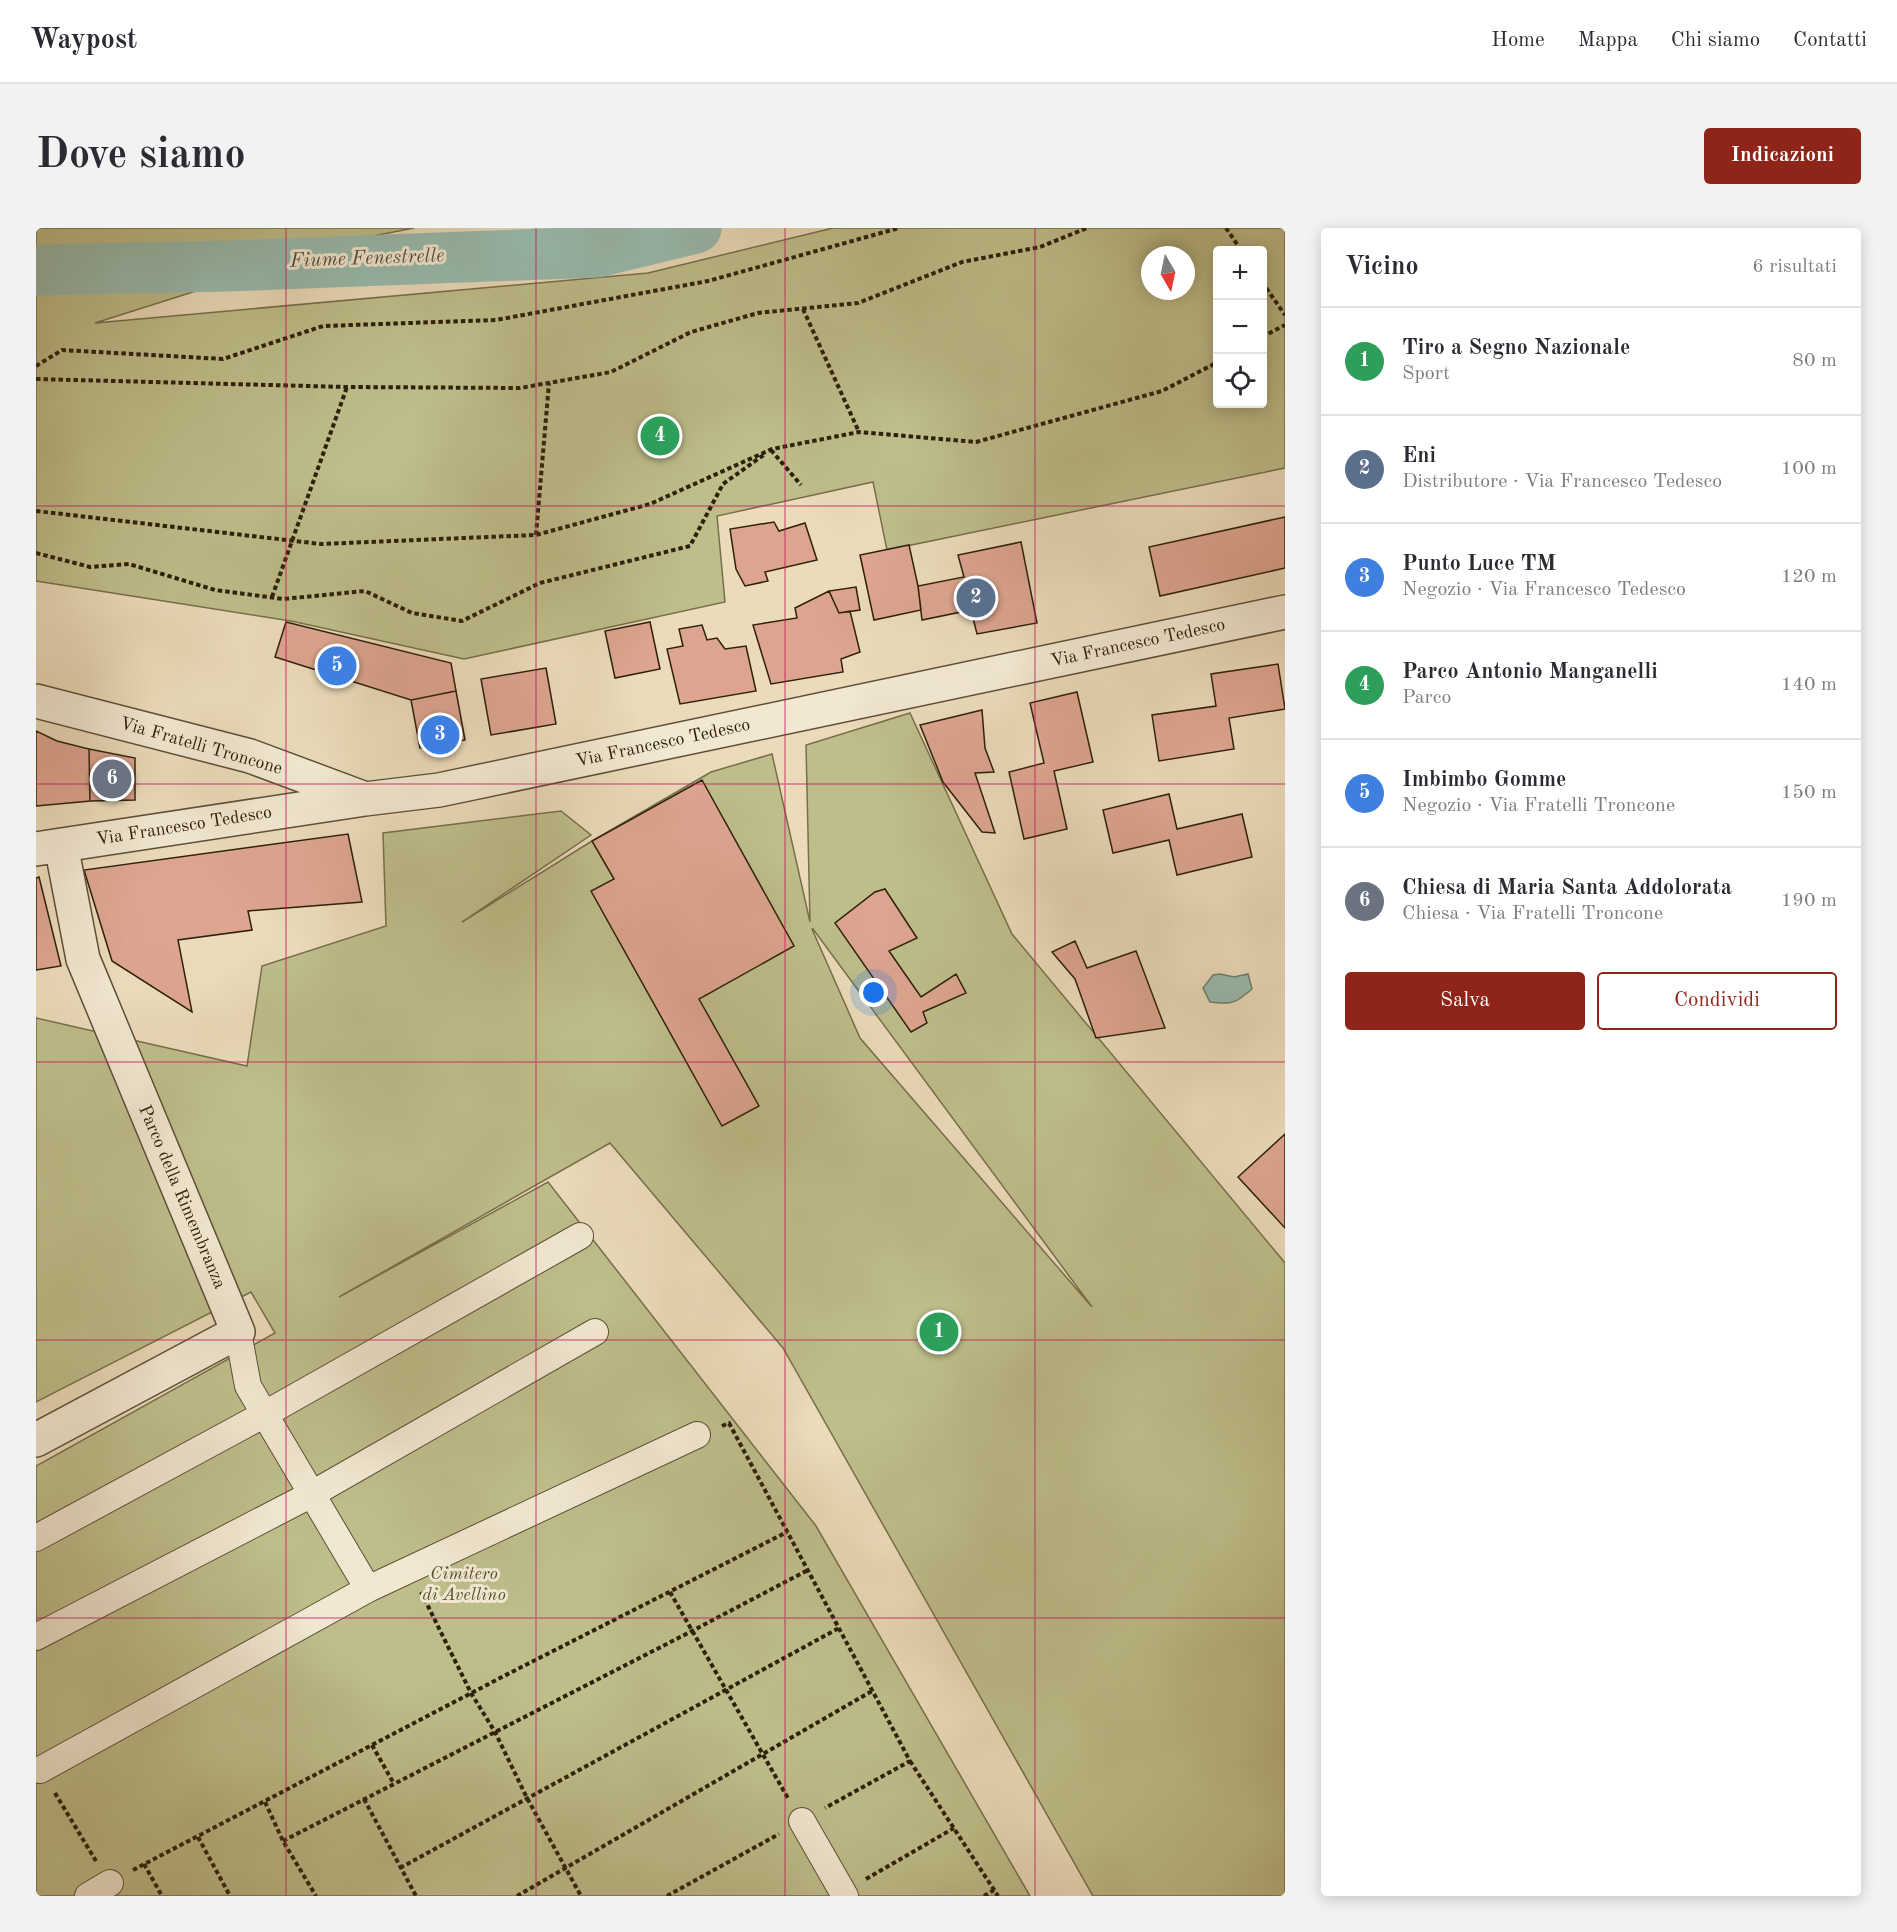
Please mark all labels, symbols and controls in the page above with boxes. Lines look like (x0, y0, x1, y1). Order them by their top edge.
text: Waypost (30, 27, 137, 55)
text: Home (1491, 30, 1545, 51)
text: Mappa (1578, 30, 1638, 51)
text: Chi siamo (1671, 30, 1760, 51)
text: Contatti (1793, 30, 1867, 51)
button: Indicazioni (1704, 128, 1861, 184)
text: Dove siamo (36, 135, 246, 177)
water label: Fiume Fenestrelle (288, 246, 445, 272)
north arrow (1141, 246, 1195, 300)
map controls (1213, 246, 1267, 408)
button: + (1213, 246, 1267, 300)
text: Vicino (1345, 254, 1419, 280)
text: 6 risultati (1752, 257, 1837, 277)
button: − (1213, 300, 1267, 354)
text: Tiro a Segno Nazionale (1402, 337, 1630, 359)
text: 1 (1359, 351, 1370, 371)
text: 80 m (1792, 351, 1837, 371)
button: locate (1213, 354, 1267, 408)
text: Sport (1402, 364, 1450, 384)
pin: 4 (640, 414, 680, 458)
text: Eni (1402, 445, 1436, 467)
text: 2 (1359, 459, 1370, 479)
text: 100 m (1781, 459, 1837, 479)
text: Distributore · Via Francesco Tedesco (1402, 472, 1722, 492)
text: Punto Luce TM (1402, 553, 1556, 575)
text: 3 (1359, 567, 1370, 587)
text: 120 m (1781, 567, 1837, 587)
pin: 2 (956, 576, 996, 620)
text: Negozio · Via Francesco Tedesco (1402, 580, 1686, 600)
street label: Via Francesco Tedesco (1049, 616, 1227, 670)
pin: 5 (318, 644, 356, 688)
text: Parco Antonio Manganelli (1402, 661, 1658, 683)
text: 4 (1359, 675, 1370, 695)
text: 140 m (1781, 675, 1837, 695)
text: Parco (1402, 688, 1451, 708)
pin: 3 (420, 712, 460, 758)
street label: Via Fratelli Troncone (118, 714, 284, 778)
street label: Via Francesco Tedesco (574, 716, 752, 770)
pin: 6 (92, 756, 132, 802)
text: Imbimbo Gomme (1402, 769, 1566, 791)
text: 5 (1359, 783, 1370, 803)
text: 150 m (1781, 783, 1837, 803)
text: Negozio · Via Fratelli Troncone (1402, 796, 1675, 816)
street label: Via Francesco Tedesco (95, 803, 273, 849)
text: Chiesa di Maria Santa Addolorata (1402, 877, 1732, 899)
text: 6 (1359, 891, 1370, 911)
text: 190 m (1781, 891, 1837, 911)
text: Chiesa · Via Fratelli Troncone (1402, 904, 1663, 924)
button: Salva (1345, 972, 1585, 1030)
button: Condividi (1597, 972, 1837, 1030)
your location (859, 978, 888, 1007)
street label: Parco della Rimembranza (135, 1103, 229, 1292)
pin: 1 (920, 1310, 958, 1354)
park label: Cimitero di Avellino (422, 1565, 506, 1604)

